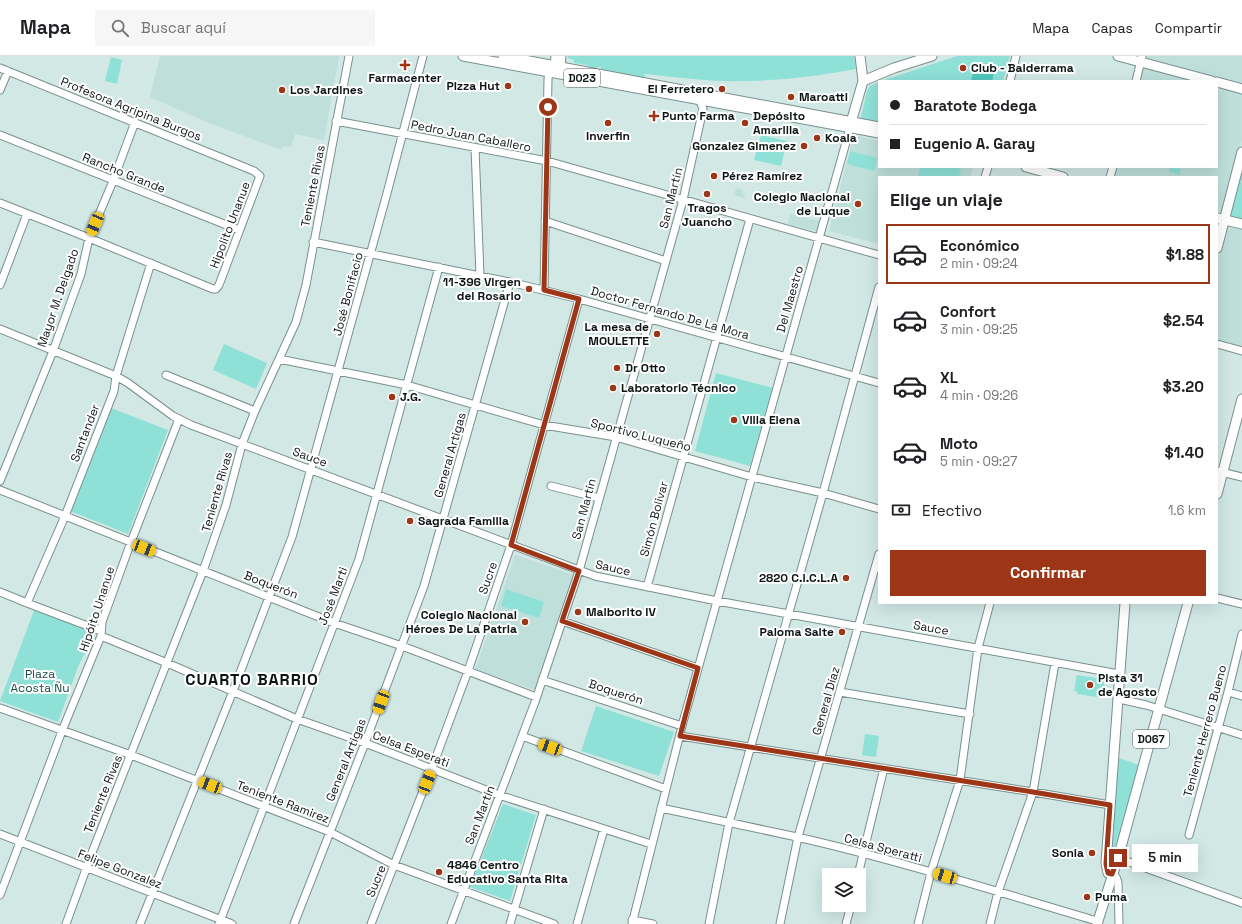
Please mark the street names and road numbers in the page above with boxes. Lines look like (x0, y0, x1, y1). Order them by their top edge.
road number: D023 (564, 69, 600, 87)
street label: Profesora Agripina Burgos (58, 73, 204, 145)
street label: Pedro Juan Caballero (410, 116, 532, 156)
street label: Teniente Rivas (297, 144, 329, 228)
street label: Rancho Grande (80, 149, 168, 197)
street label: San Martín (656, 166, 686, 230)
street label: Hipolito Unanue (206, 179, 254, 271)
street label: Mayor M. Delgado (34, 247, 82, 349)
street label: José Bonifacio (329, 250, 367, 338)
street label: Del Maestro (773, 264, 807, 334)
street label: Doctor Fernando De La Mora (589, 283, 751, 343)
street label: Santander (67, 401, 103, 464)
street label: General Artigas (430, 410, 470, 500)
street label: Sportivo Luqueño (589, 415, 693, 455)
street label: Sauce (290, 443, 330, 471)
street label: Teniente Rivas (198, 450, 236, 534)
street label: San Martín (568, 477, 600, 541)
street label: Simón Bolivar (636, 479, 672, 558)
street label: Sauce (594, 556, 632, 580)
street label: Sucre (475, 560, 501, 596)
street label: Hipóito Unanue (76, 564, 118, 654)
street label: José Marti (315, 565, 351, 627)
street label: Boquerón (242, 567, 300, 603)
street label: Sauce (912, 617, 950, 639)
street label: Teniente Herrero Bueno (1180, 663, 1230, 799)
street label: General Díaz (809, 665, 843, 737)
street label: Boquerón (587, 676, 645, 708)
street label: General Artigas (322, 716, 370, 804)
street label: Celsa Esperati (370, 727, 452, 771)
road number: D067 (1133, 730, 1169, 748)
street label: Teniente Rivas (80, 753, 126, 835)
street label: Teniente Ramirez (234, 777, 332, 827)
street label: San Martín (461, 783, 499, 847)
street label: Celsa Speratti (842, 830, 924, 866)
street label: Felipe Gonzalez (75, 846, 165, 892)
street label: Sucre (362, 863, 390, 899)

